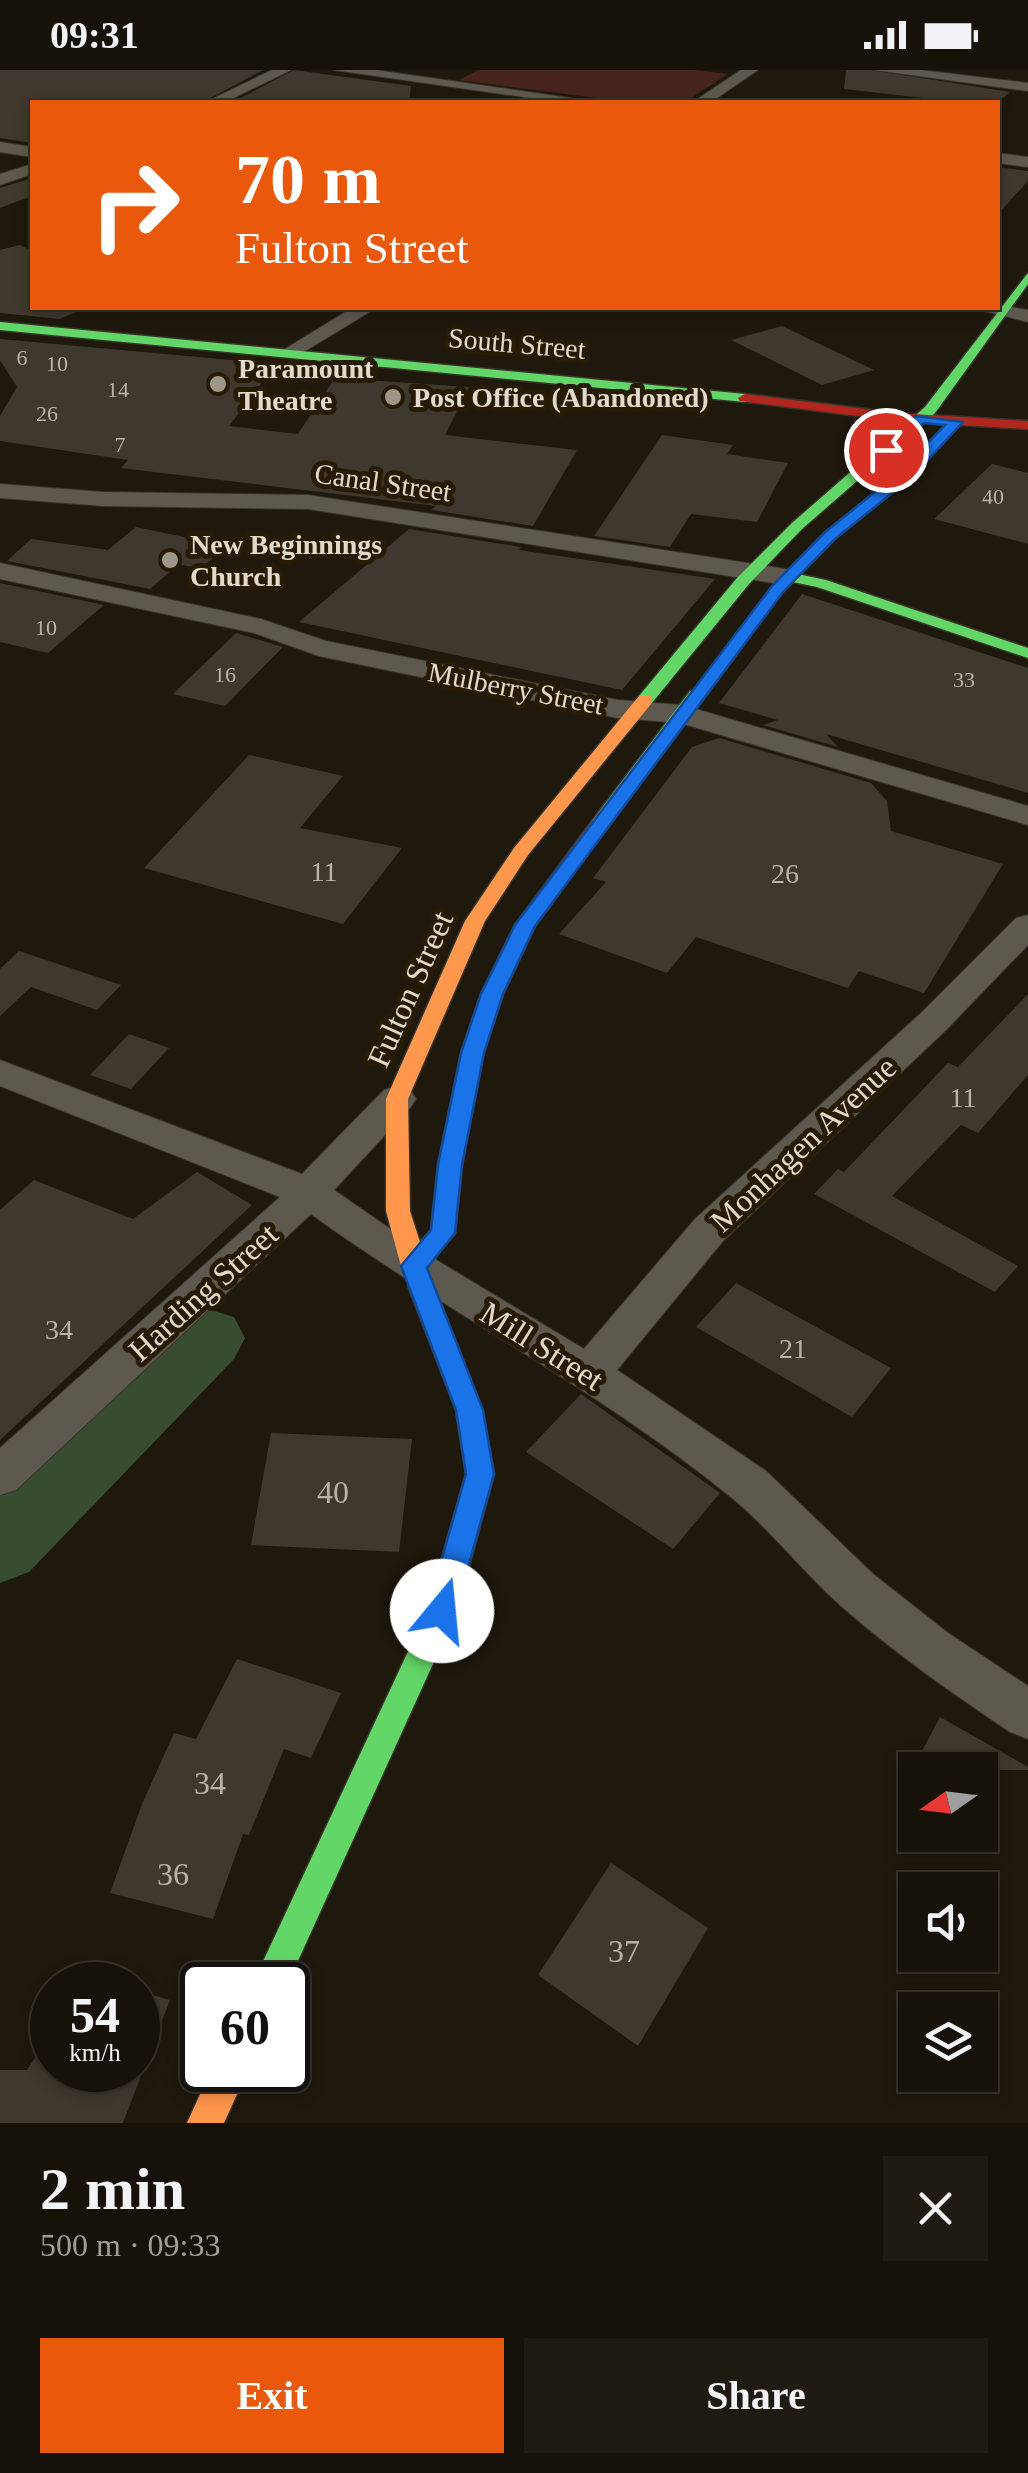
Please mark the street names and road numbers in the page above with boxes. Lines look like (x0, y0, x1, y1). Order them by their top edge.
street label: South Street (447, 322, 587, 365)
street label: Canal Street (313, 458, 453, 507)
street label: Mulberry Street (426, 656, 606, 721)
street label: Fulton Street (360, 906, 460, 1072)
street label: Monhagen Avenue (703, 1049, 903, 1239)
street label: Harding Street (121, 1216, 285, 1368)
street label: Mill Street (474, 1294, 610, 1398)

